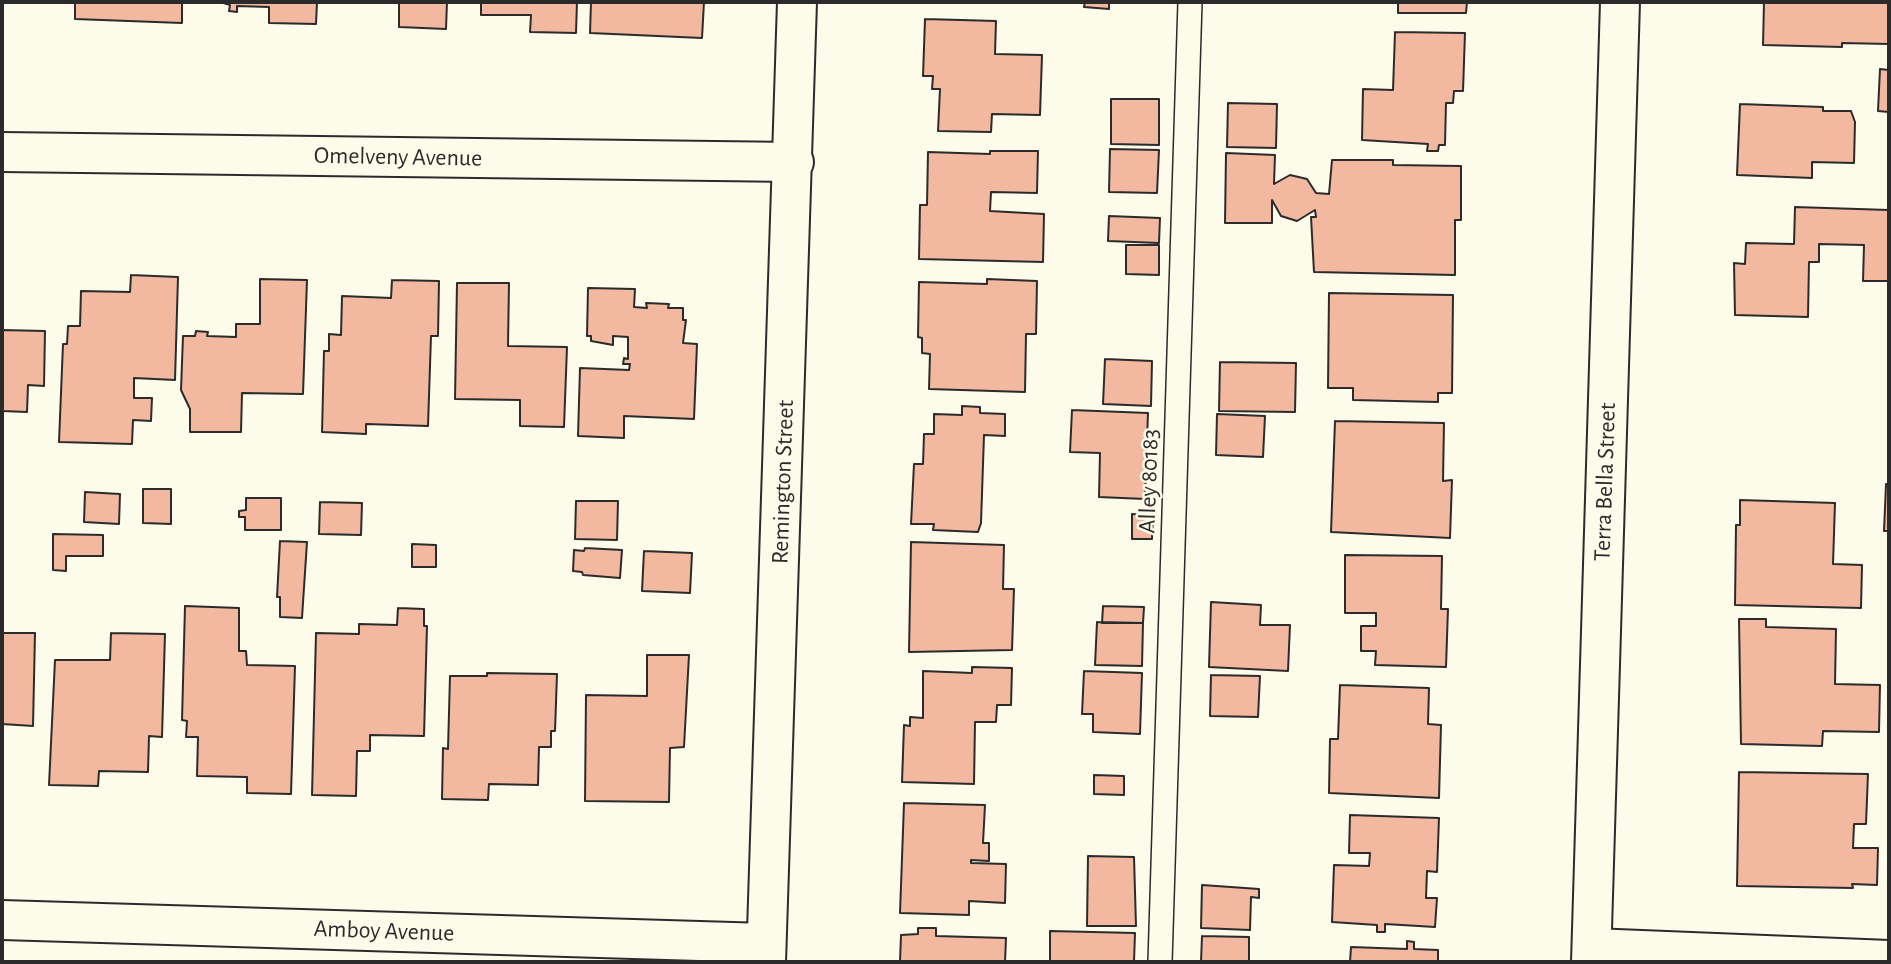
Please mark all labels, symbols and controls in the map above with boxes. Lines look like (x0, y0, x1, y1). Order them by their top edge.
street label: Omelveny Avenue (314, 141, 482, 173)
street label: Remington Street (766, 399, 800, 565)
street label: Terra Bella Street (1588, 402, 1622, 562)
street label: Alley 80183 (1133, 428, 1165, 534)
street label: Amboy Avenue (313, 914, 455, 948)

